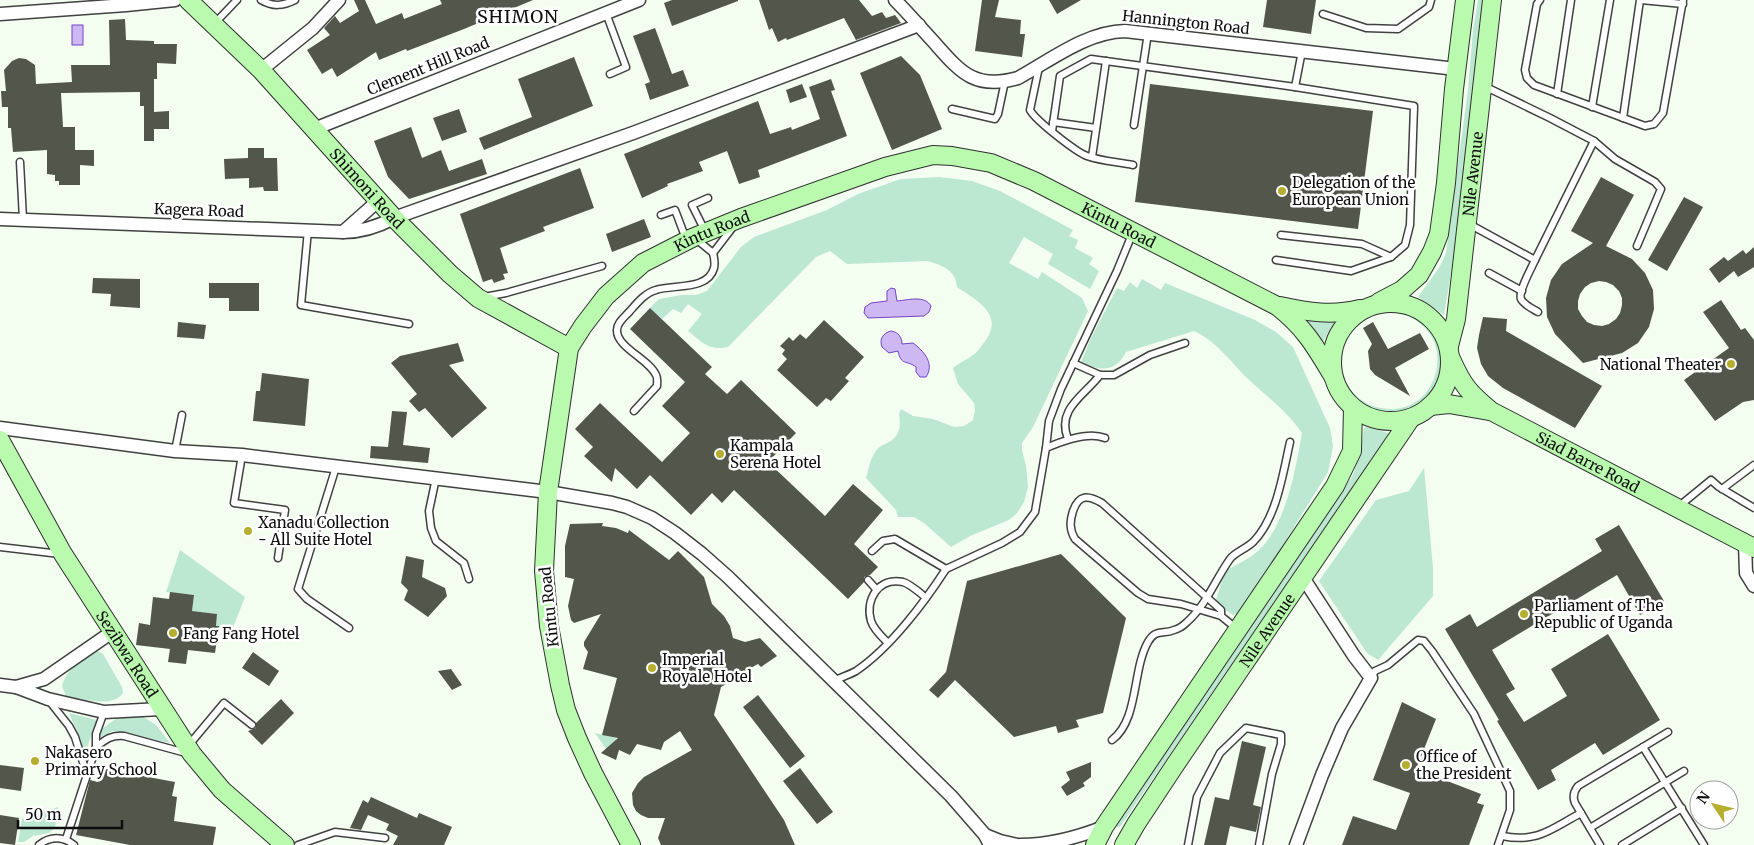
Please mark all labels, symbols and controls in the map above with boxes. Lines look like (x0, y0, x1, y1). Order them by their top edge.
district label: SHIMON (477, 5, 559, 28)
street label: Hannington Road (1121, 6, 1251, 38)
street label: Clement Hill Road (364, 33, 492, 99)
street label: Nile Avenue (1458, 130, 1487, 217)
street label: Shimoni Road (326, 144, 408, 232)
place label: Delegation of the European Union (1292, 173, 1415, 209)
marker: Delegation of the European Union (1276, 185, 1288, 197)
street label: Kintu Road (1079, 198, 1159, 252)
street label: Kagera Road (154, 199, 244, 221)
street label: Kintu Road (670, 206, 752, 255)
place label: National Theater (1600, 355, 1721, 374)
marker: National Theater (1725, 358, 1737, 370)
street label: Siad Barre Road (1533, 427, 1643, 496)
place label: Kampala Serena Hotel (730, 436, 822, 472)
marker: Kampala Serena Hotel (714, 448, 726, 460)
place label: Xanadu Collection - All Suite Hotel (258, 513, 389, 549)
marker: Xanadu Collection - All Suite Hotel (242, 525, 254, 537)
street label: Kintu Road (535, 566, 563, 648)
street label: Nile Avenue (1235, 590, 1299, 671)
place label: Parliament of The Republic of Uganda (1534, 596, 1673, 632)
street label: Sezibwa Road (92, 607, 162, 701)
marker: Parliament of The Republic of Uganda (1518, 608, 1530, 620)
place label: Fang Fang Hotel (183, 624, 300, 643)
marker: Fang Fang Hotel (167, 627, 179, 639)
place label: Imperial Royale Hotel (662, 650, 753, 686)
marker: Imperial Royale Hotel (646, 662, 658, 674)
place label: Nakasero Primary School (45, 743, 158, 779)
place label: Office of the President (1416, 747, 1512, 783)
marker: Nakasero Primary School (29, 755, 41, 767)
marker: Office of the President (1400, 759, 1412, 771)
north arrow (1689, 780, 1739, 830)
text: N (1693, 788, 1714, 807)
scale bar (18, 798, 121, 830)
text: 50 m (25, 805, 62, 824)

